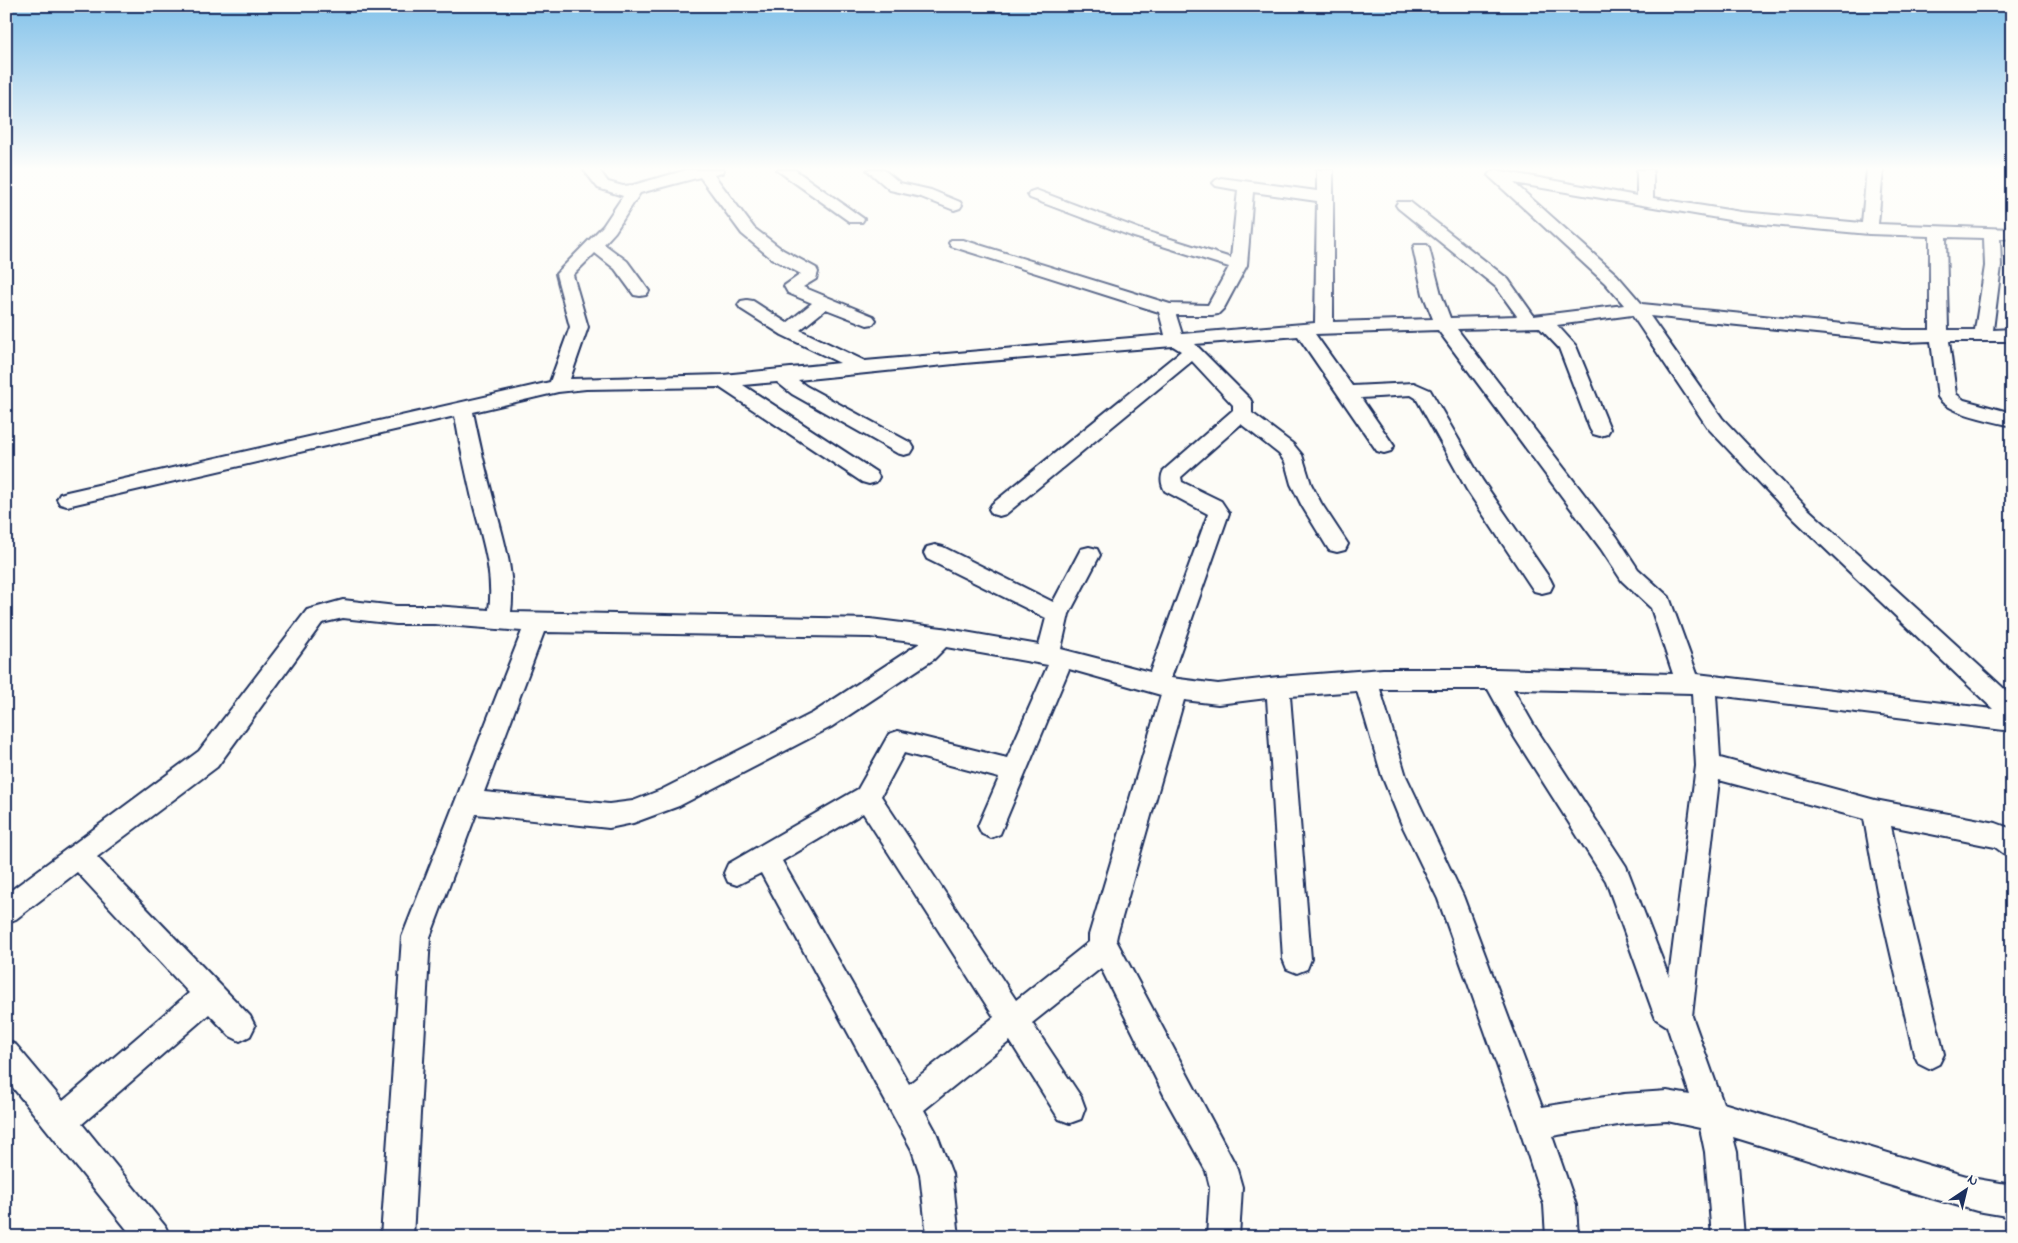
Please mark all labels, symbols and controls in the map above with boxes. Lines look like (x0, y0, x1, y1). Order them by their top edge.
north arrow (1940, 1166, 1990, 1216)
text: N (1963, 1169, 1982, 1192)

